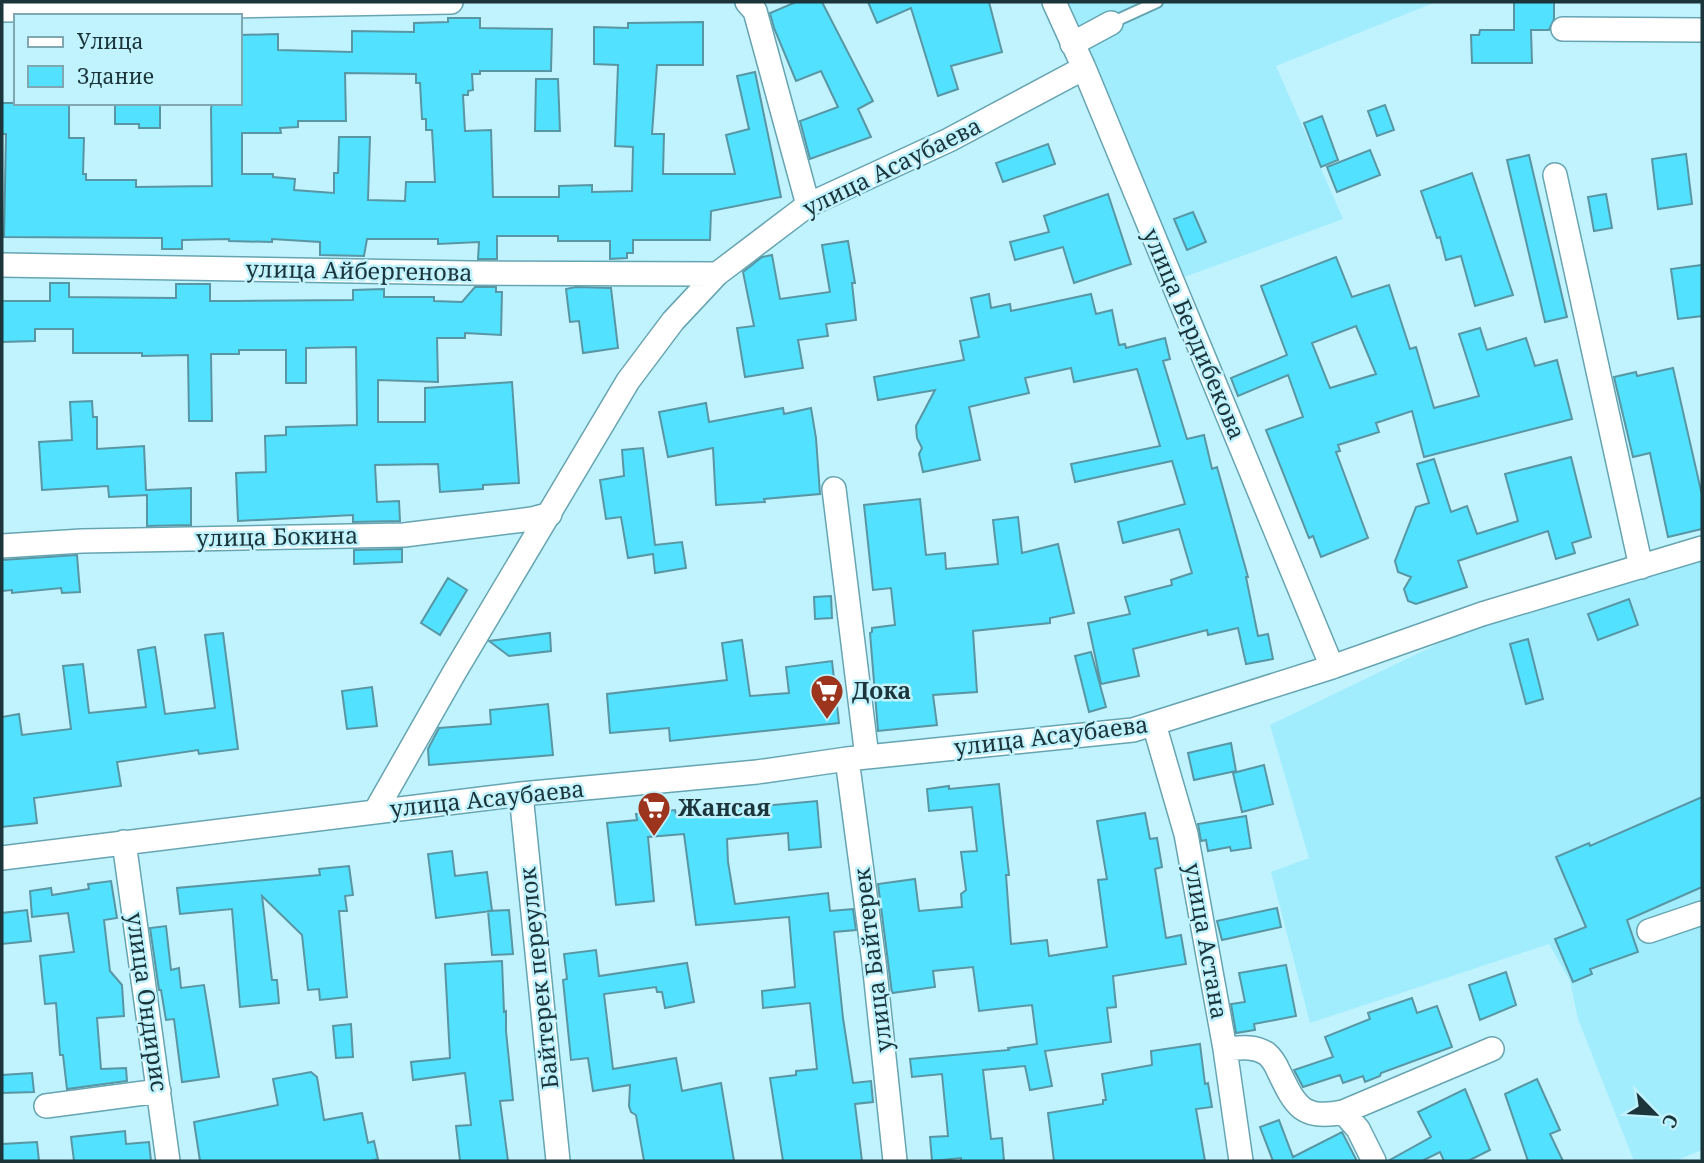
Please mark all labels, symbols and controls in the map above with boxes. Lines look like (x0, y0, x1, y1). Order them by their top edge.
legend (14, 14, 242, 105)
text: Улица (77, 27, 144, 55)
text: Здание (77, 62, 154, 90)
street label: улица Асаубаева (797, 109, 986, 223)
street label: улица Бердибекова (1136, 223, 1254, 444)
street label: улица Айбергенова (245, 252, 473, 288)
street label: улица Бокина (195, 519, 358, 553)
supermarket icon: Дока (808, 672, 846, 721)
place label: Дока (852, 674, 911, 706)
street label: улица Асаубаева (952, 707, 1150, 763)
street label: улица Асаубаева (388, 772, 586, 824)
supermarket icon: Жансая (635, 789, 673, 838)
place label: Жансая (678, 791, 771, 823)
street label: улица Астана (1177, 860, 1236, 1022)
street label: Байтерек переулок (510, 865, 566, 1091)
street label: улица Байтерек (845, 866, 899, 1054)
street label: улица Ондирис (120, 910, 176, 1094)
north arrow (1620, 1079, 1690, 1149)
text: С (1656, 1110, 1685, 1132)

